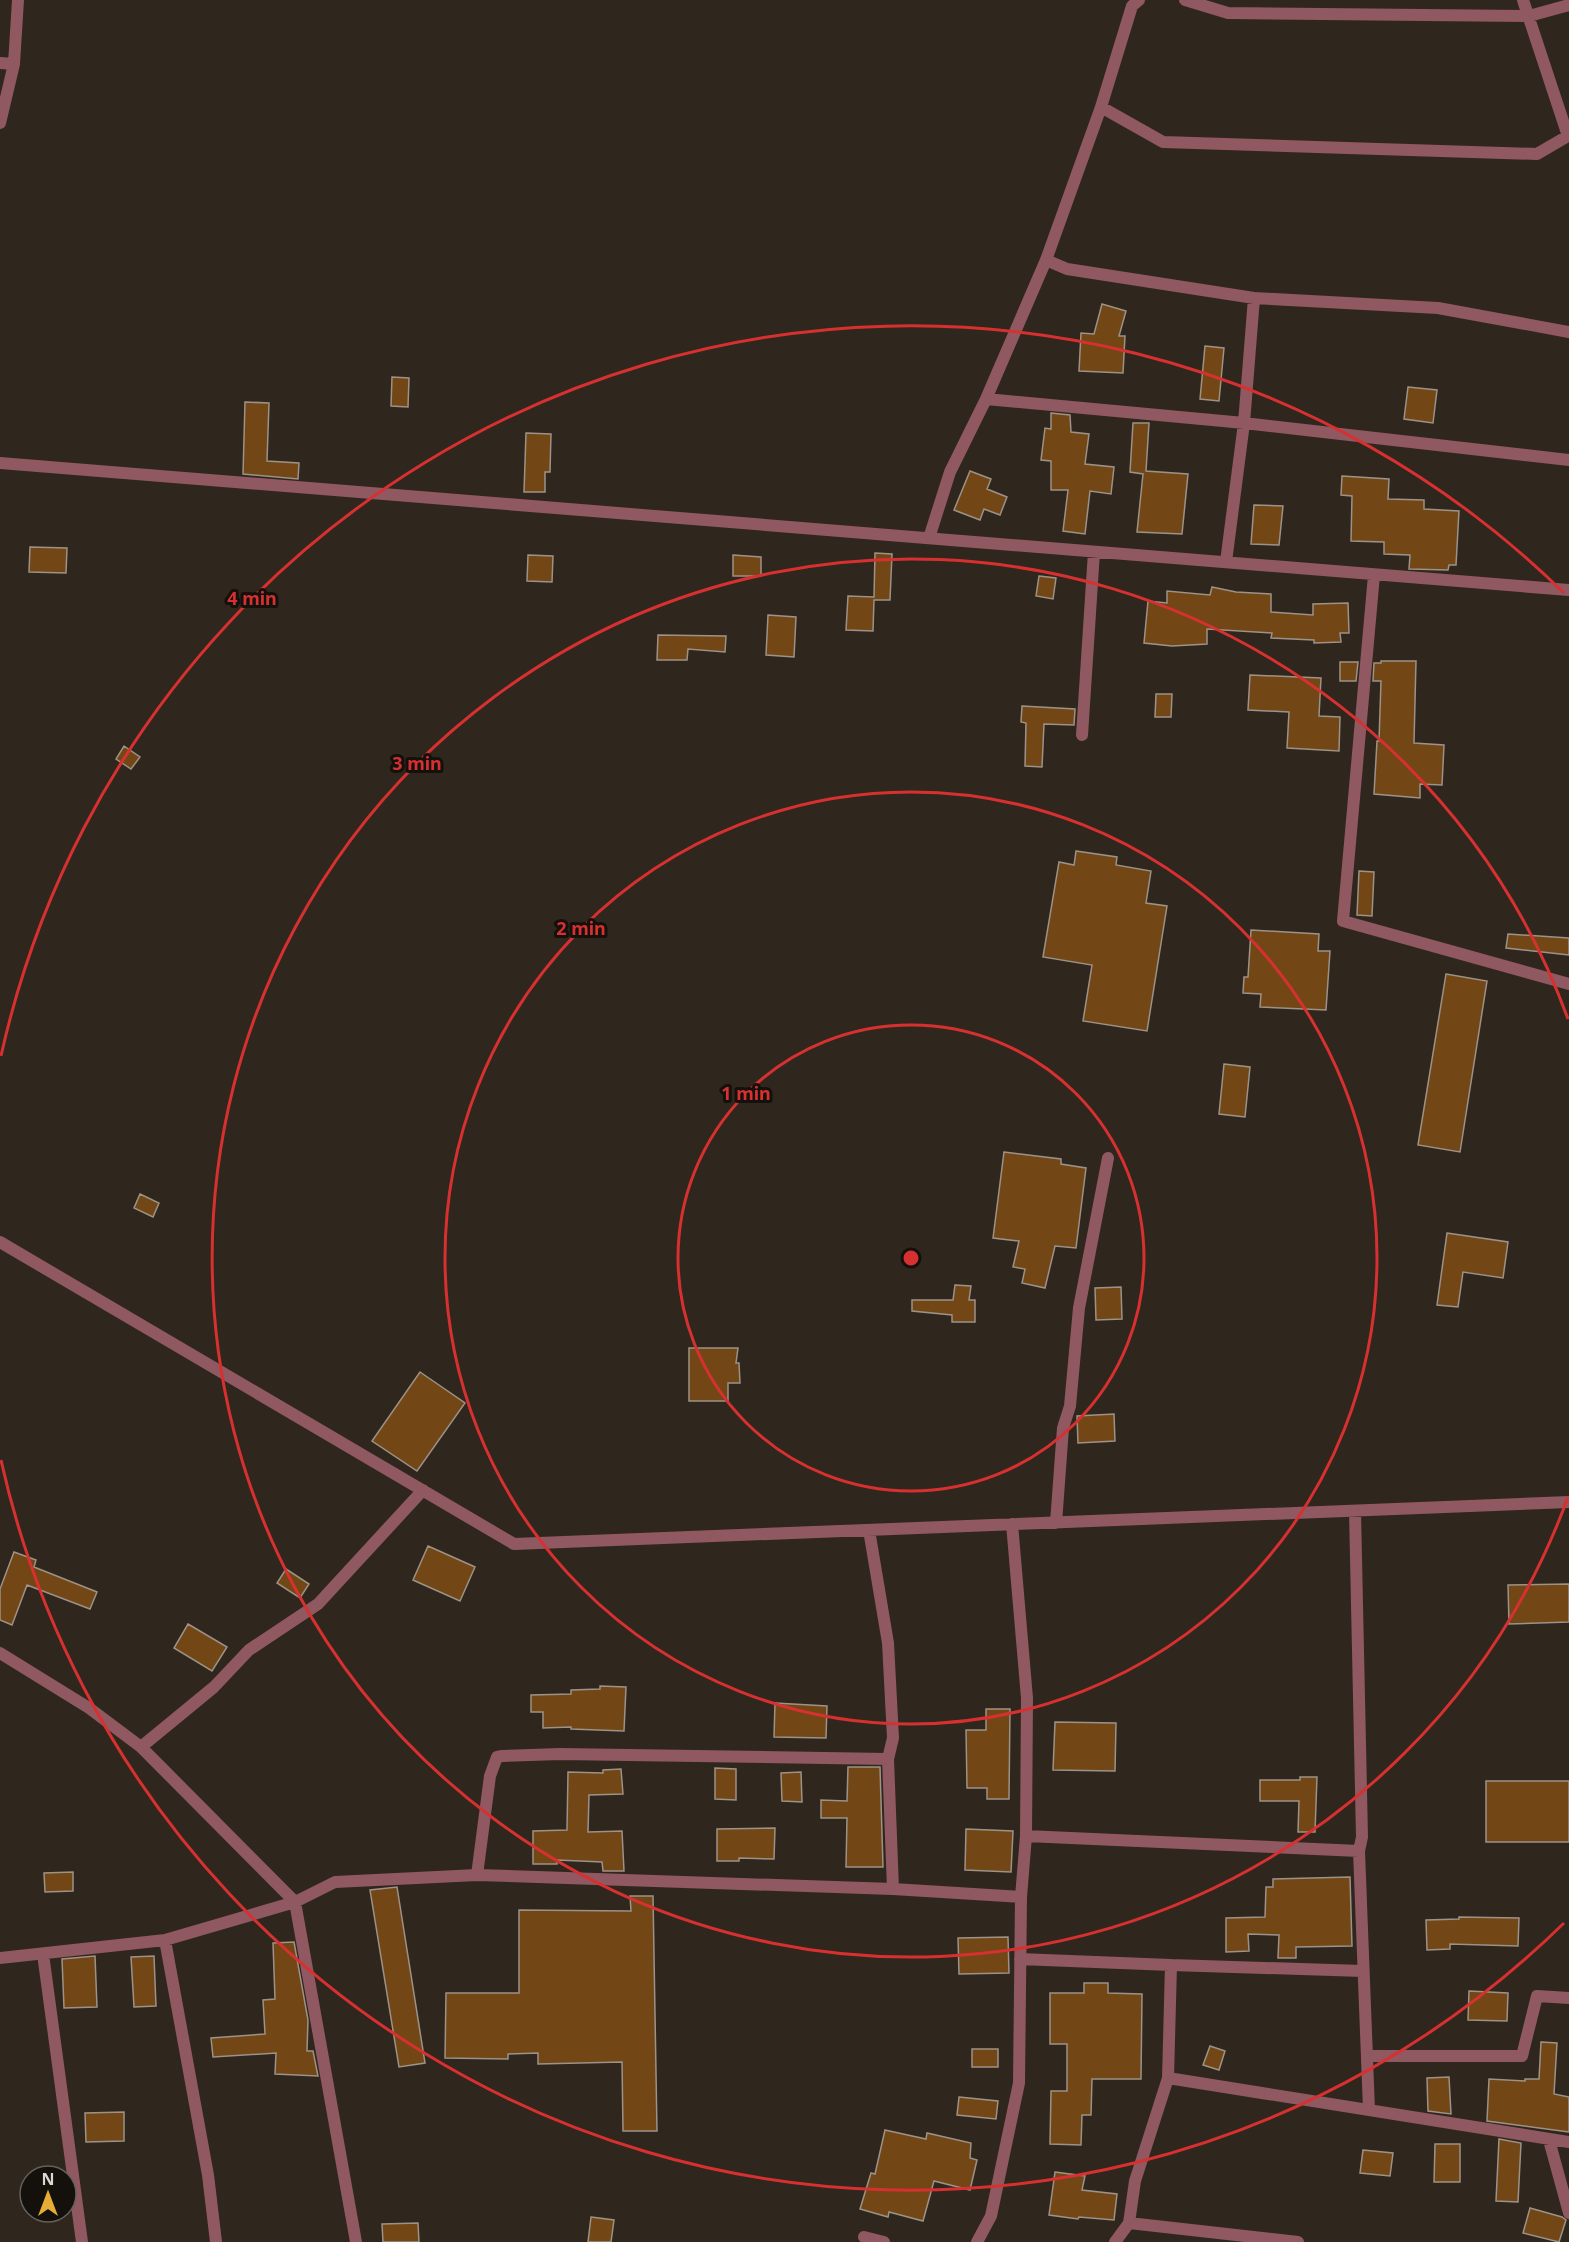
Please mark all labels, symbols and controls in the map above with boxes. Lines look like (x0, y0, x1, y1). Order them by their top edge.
text: 4 min (227, 586, 277, 610)
text: 3 min (392, 751, 442, 775)
text: 2 min (556, 916, 606, 940)
text: 1 min (721, 1081, 771, 1105)
centre of rings (901, 1248, 921, 1268)
north arrow (18, 2164, 78, 2224)
text: N (41, 2168, 55, 2190)

